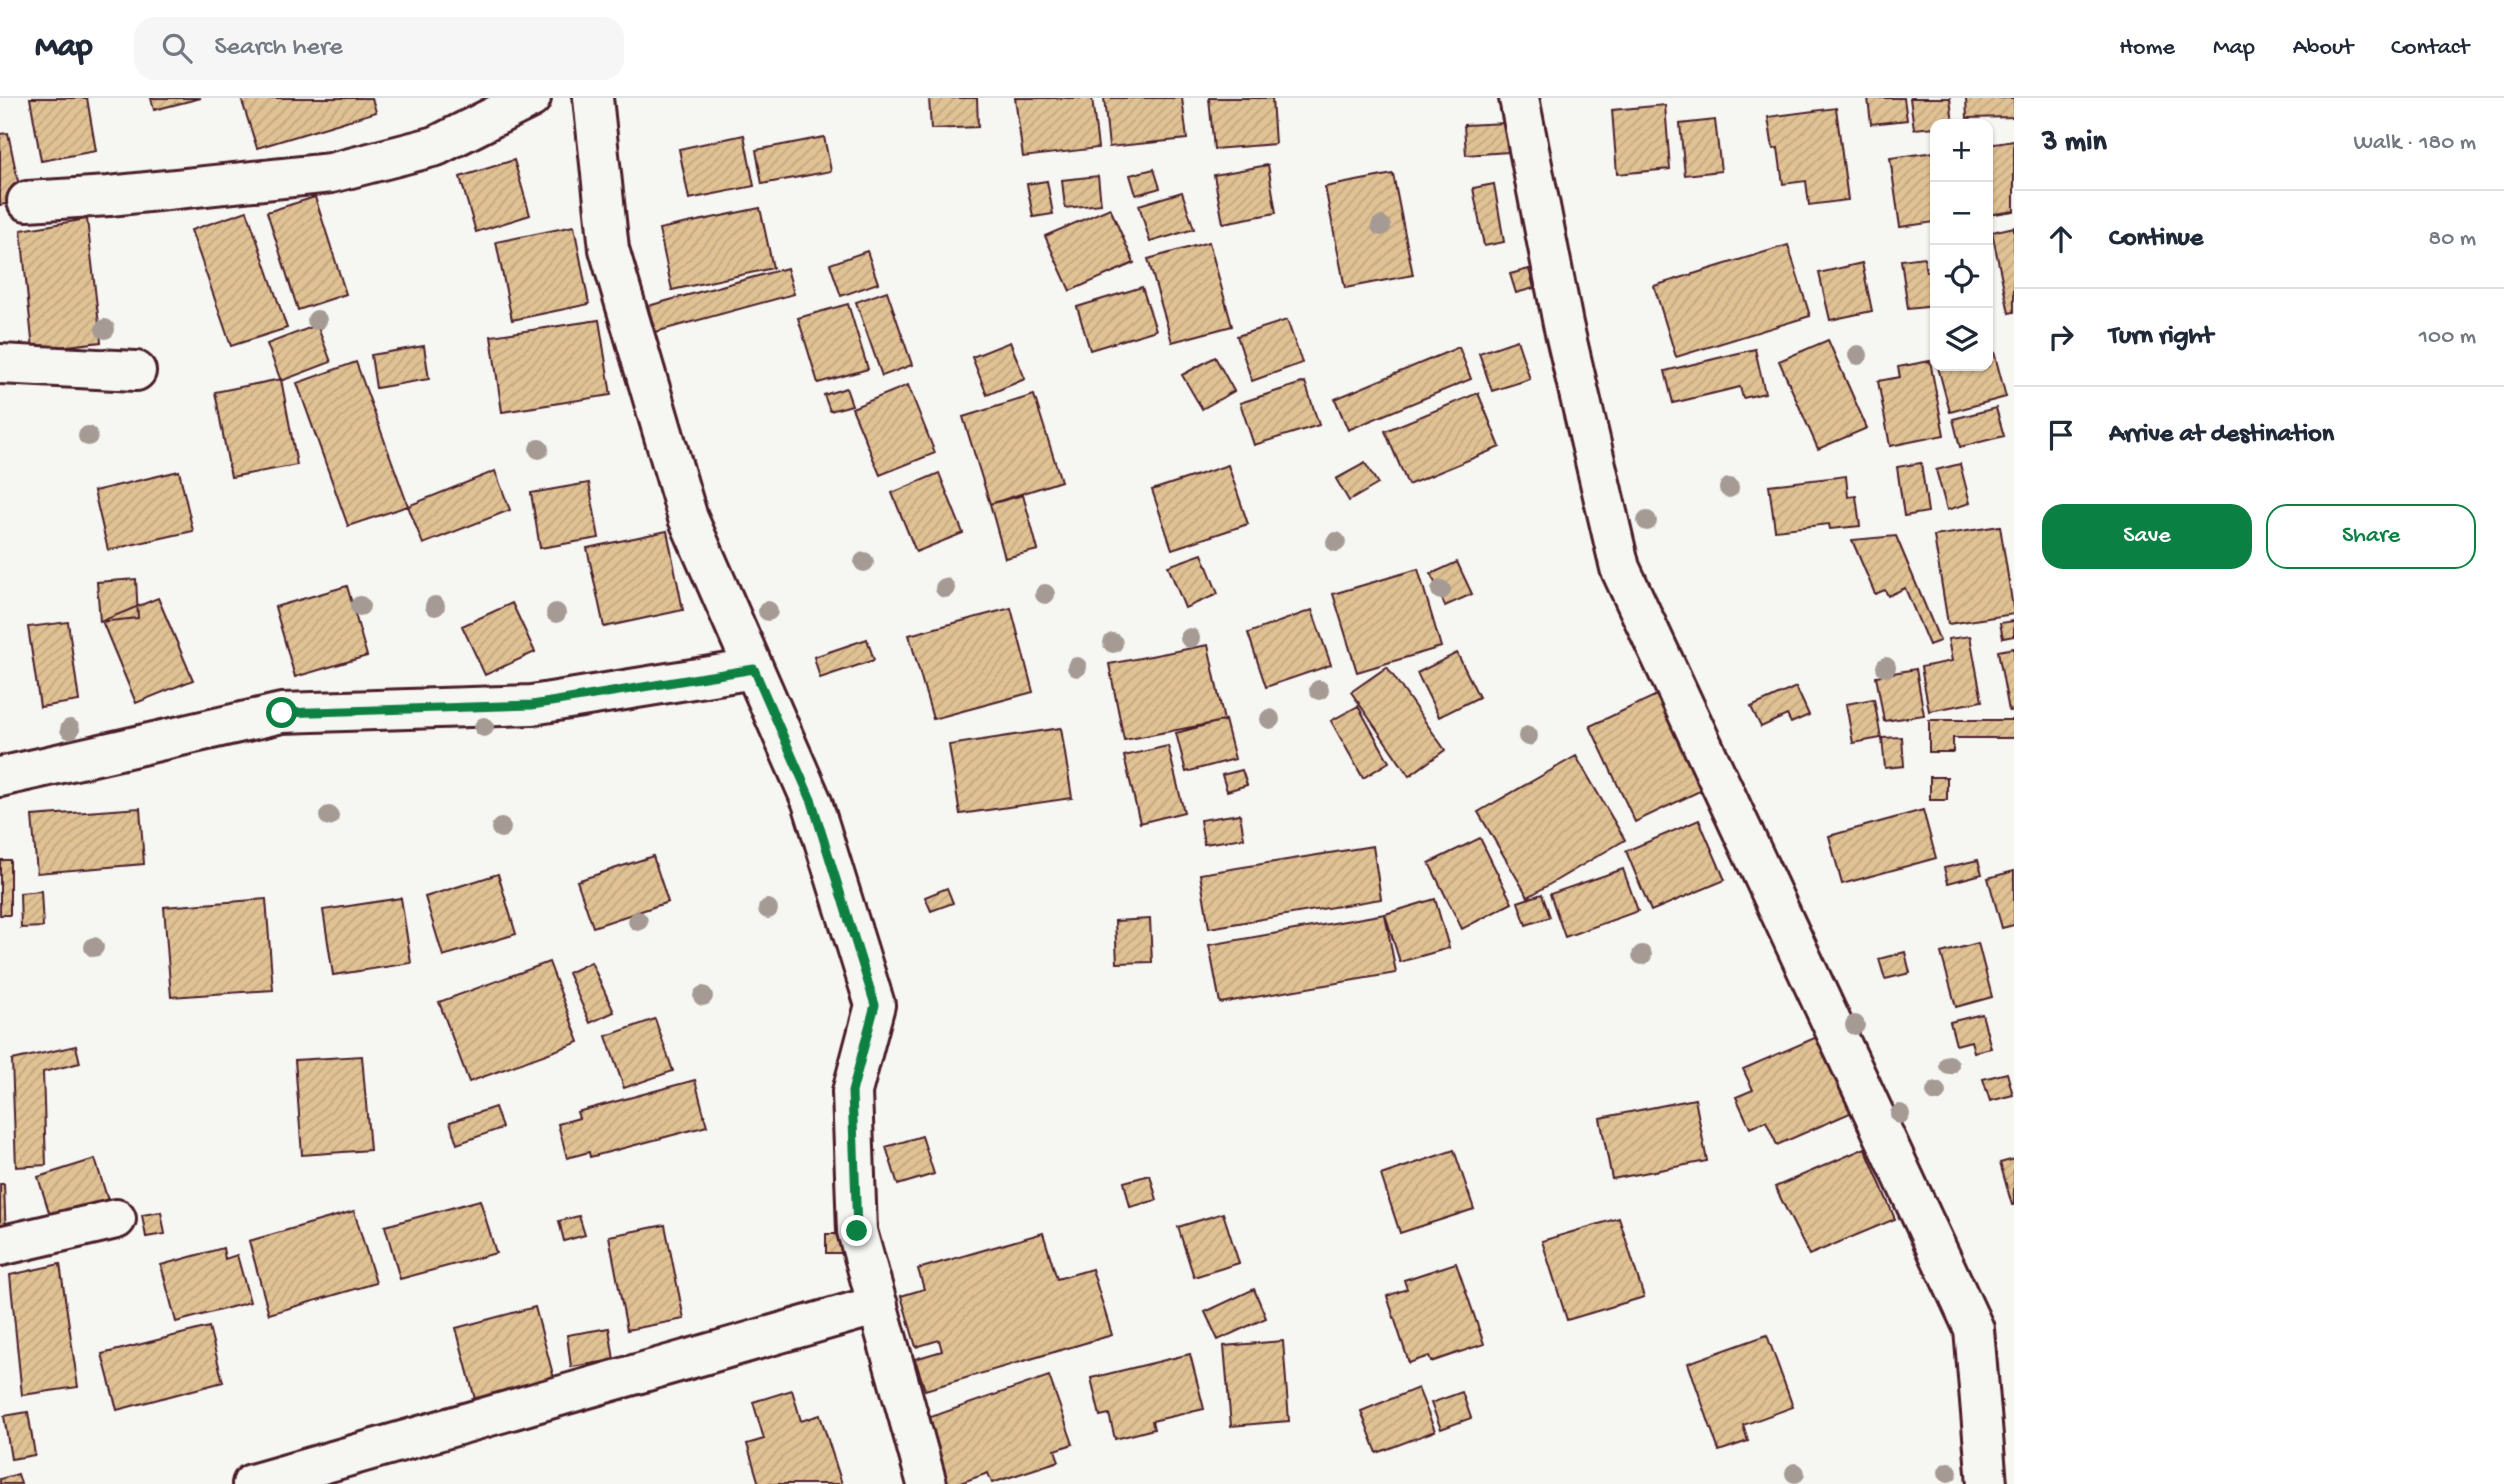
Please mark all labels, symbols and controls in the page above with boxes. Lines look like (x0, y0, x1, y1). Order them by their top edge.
search box (134, 17, 624, 80)
text: Map (35, 29, 92, 67)
icon: search (158, 29, 196, 67)
text: Search here (214, 33, 343, 64)
text: Home (2119, 34, 2175, 63)
text: Map (2213, 34, 2255, 63)
text: About (2293, 34, 2353, 63)
text: Contact (2391, 34, 2469, 63)
map controls (1930, 119, 1993, 371)
button: + (1930, 119, 1993, 182)
text: 3 min (2042, 126, 2107, 161)
text: Walk · 180 m (2354, 130, 2476, 157)
button: − (1930, 182, 1993, 245)
icon: ahead (2042, 220, 2080, 258)
text: Continue (2109, 224, 2203, 255)
text: 80 m (2429, 226, 2476, 253)
button: locate (1930, 245, 1993, 308)
button: layers (1930, 308, 1993, 371)
icon: right (2042, 318, 2080, 356)
text: Turn right (2109, 322, 2213, 353)
text: 100 m (2419, 324, 2476, 351)
icon: arrive (2042, 416, 2080, 454)
text: Arrive at destination (2109, 420, 2334, 451)
button: Save (2042, 504, 2252, 569)
button: Share (2266, 504, 2476, 569)
route start (266, 697, 297, 728)
route end (841, 1215, 872, 1246)

